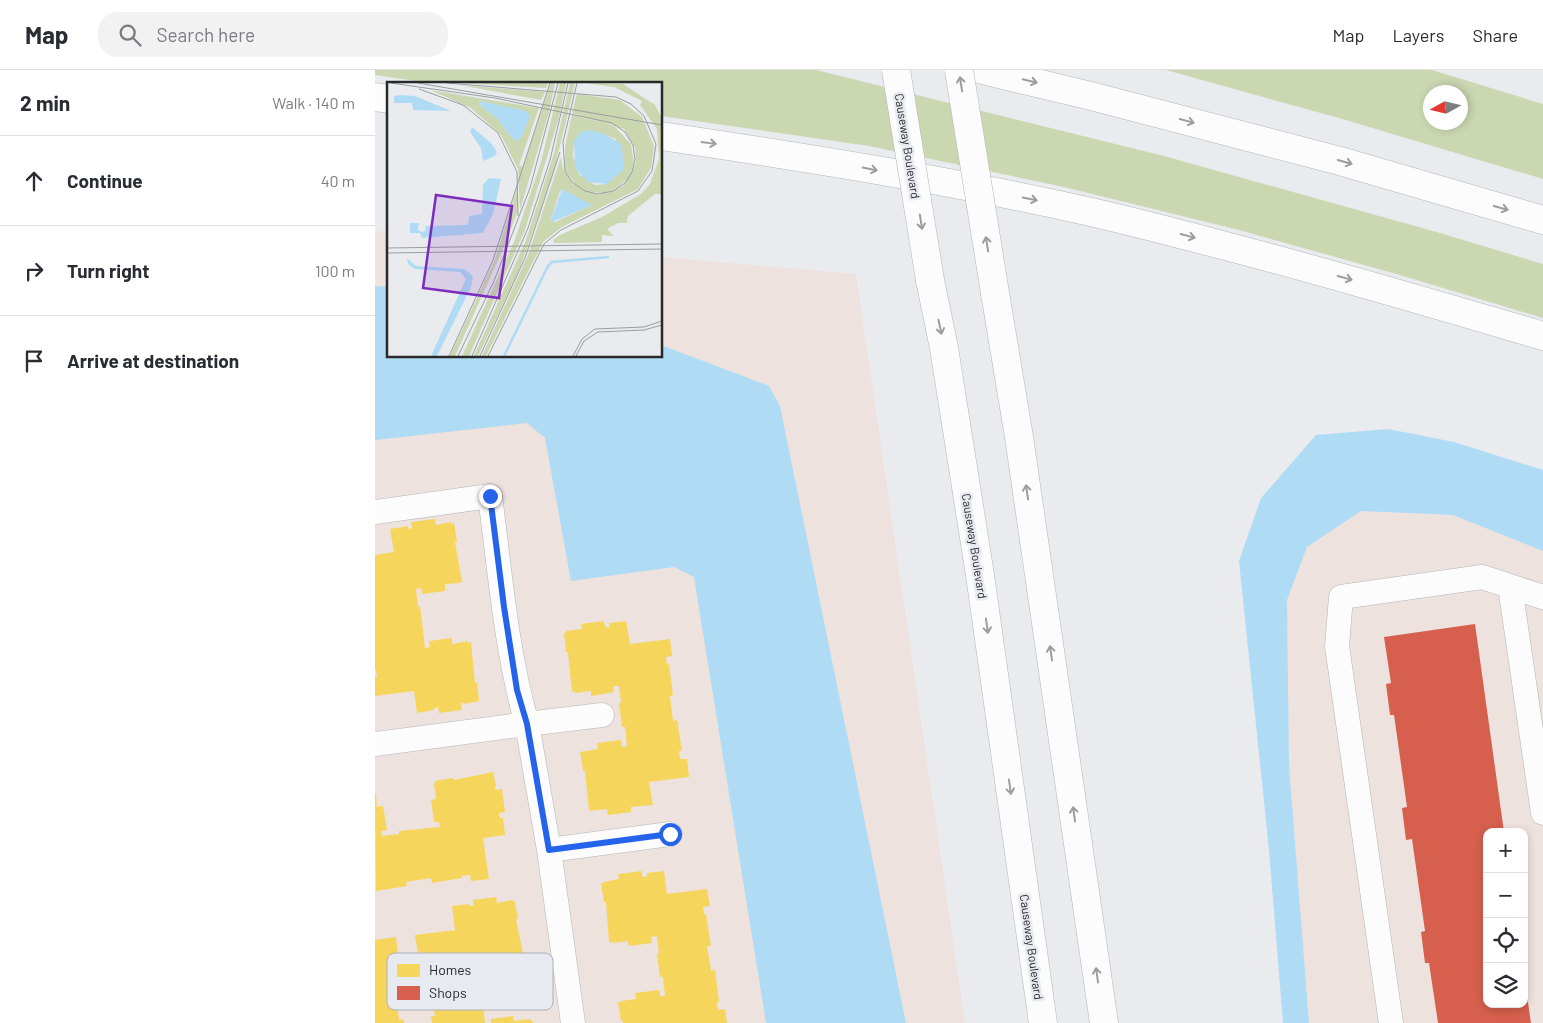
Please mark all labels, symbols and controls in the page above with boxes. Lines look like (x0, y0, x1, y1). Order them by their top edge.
search box (98, 12, 448, 57)
text: Map (25, 20, 68, 49)
icon: search (116, 21, 144, 49)
text: Search here (156, 23, 255, 46)
text: Map (1332, 24, 1364, 46)
text: Layers (1392, 24, 1445, 46)
text: Share (1473, 24, 1518, 46)
one-way arrow (955, 76, 965, 92)
one-way arrow (1021, 77, 1037, 86)
inset map (387, 82, 663, 358)
north arrow (1423, 85, 1468, 130)
text: 2 min (20, 90, 70, 115)
street label: Causeway Boulevard (893, 92, 923, 200)
text: Walk · 140 m (272, 93, 355, 112)
one-way arrow (1179, 117, 1195, 126)
one-way arrow (701, 138, 717, 148)
one-way arrow (1336, 158, 1352, 168)
one-way arrow (862, 164, 878, 174)
icon: ahead (20, 167, 48, 195)
text: Continue (67, 169, 143, 192)
text: 40 m (321, 171, 355, 190)
one-way arrow (1022, 195, 1038, 204)
one-way arrow (1492, 203, 1508, 213)
one-way arrow (916, 213, 926, 229)
one-way arrow (1180, 232, 1196, 241)
one-way arrow (982, 237, 992, 253)
icon: right (20, 257, 48, 285)
text: Turn right (67, 259, 149, 282)
text: 100 m (315, 261, 355, 280)
one-way arrow (1337, 274, 1353, 284)
one-way arrow (936, 319, 945, 335)
icon: arrive (20, 347, 48, 375)
text: Arrive at destination (67, 349, 239, 372)
route end (479, 485, 502, 508)
one-way arrow (1022, 485, 1032, 501)
street label: Causeway Boulevard (960, 492, 990, 600)
one-way arrow (982, 618, 992, 634)
one-way arrow (1045, 645, 1055, 661)
one-way arrow (1005, 779, 1015, 795)
one-way arrow (1069, 806, 1079, 822)
route start (659, 823, 682, 846)
map controls (1483, 828, 1528, 1008)
button: + (1483, 828, 1528, 873)
button: − (1483, 873, 1528, 918)
street label: Causeway Boulevard (1018, 893, 1046, 1001)
button: locate (1483, 918, 1528, 963)
legend (387, 953, 553, 1010)
text: Homes (429, 961, 472, 978)
button: layers (1483, 963, 1528, 1008)
one-way arrow (1092, 967, 1102, 983)
text: Shops (429, 984, 467, 1001)

